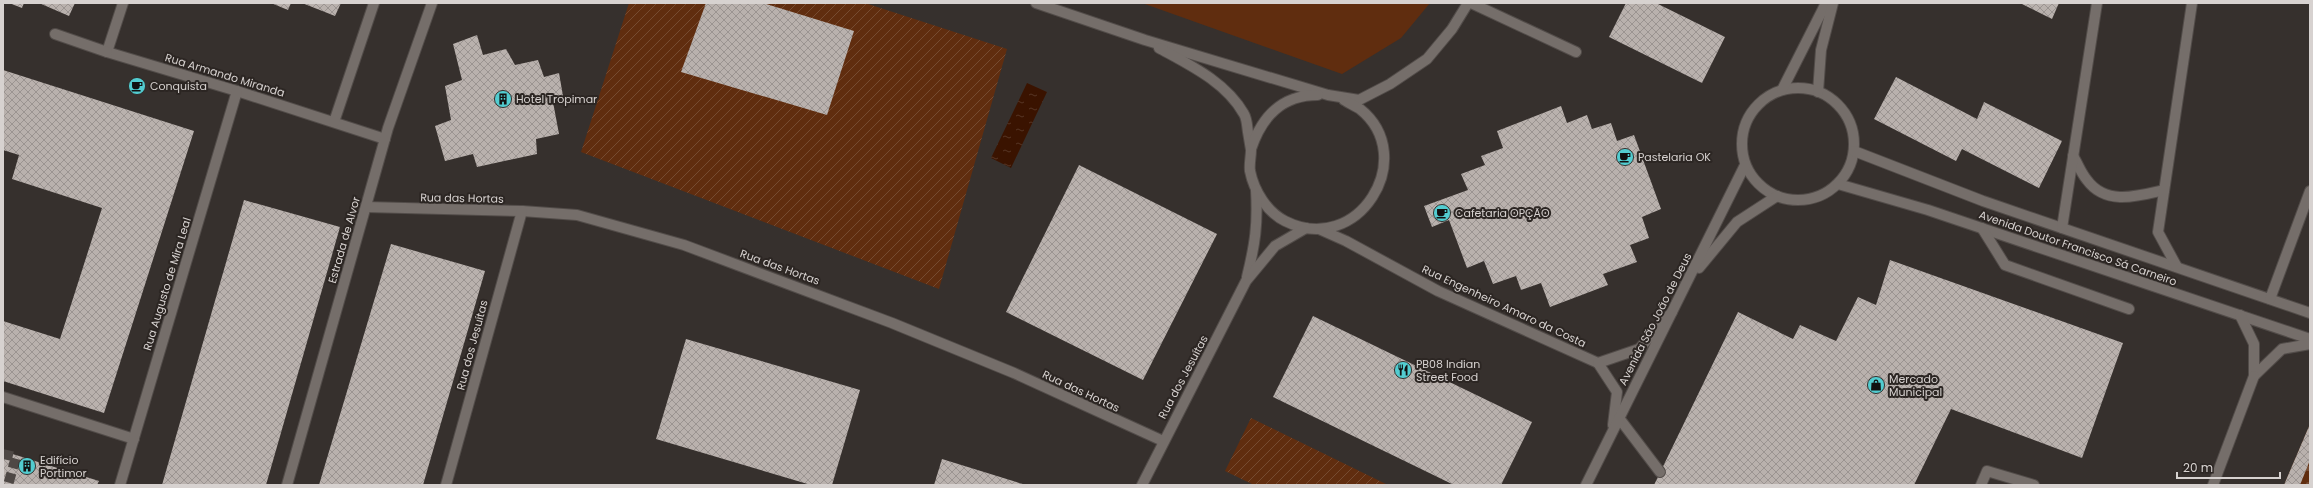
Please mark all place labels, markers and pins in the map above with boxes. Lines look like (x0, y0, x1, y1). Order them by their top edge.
cafe icon: Conquista (127, 76, 147, 96)
place label: Conquista (150, 78, 207, 94)
building icon: Hotel Tropimar (493, 89, 513, 109)
place label: Hotel Tropimar (516, 91, 597, 107)
cafe icon: Pastelaria OK (1615, 147, 1635, 167)
place label: Pastelaria OK (1638, 149, 1711, 165)
cafe icon: Cafetaria OPÇÃO (1432, 203, 1452, 223)
place label: Cafetaria OPÇÃO (1455, 205, 1550, 221)
place label: PB08 Indian Street Food (1416, 356, 1480, 385)
restaurant icon: PB08 Indian Street Food (1393, 360, 1413, 380)
place label: Mercado Municipal (1889, 371, 1942, 400)
shop icon: Mercado Municipal (1866, 375, 1886, 395)
place label: Edifício Portimor (40, 452, 87, 481)
building icon: Edifício Portimor (17, 456, 37, 476)

